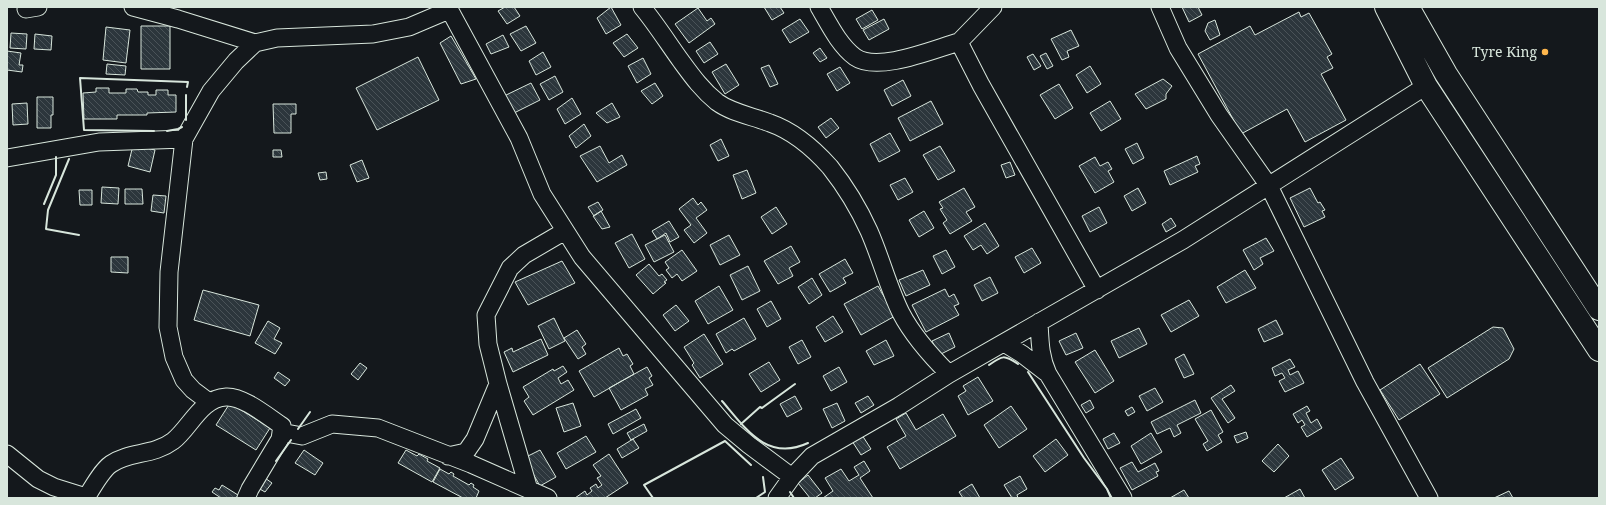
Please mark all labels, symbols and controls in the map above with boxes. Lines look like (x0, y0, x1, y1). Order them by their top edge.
place label: Tyre King (1472, 42, 1537, 61)
marker: Tyre King (1540, 47, 1550, 57)

